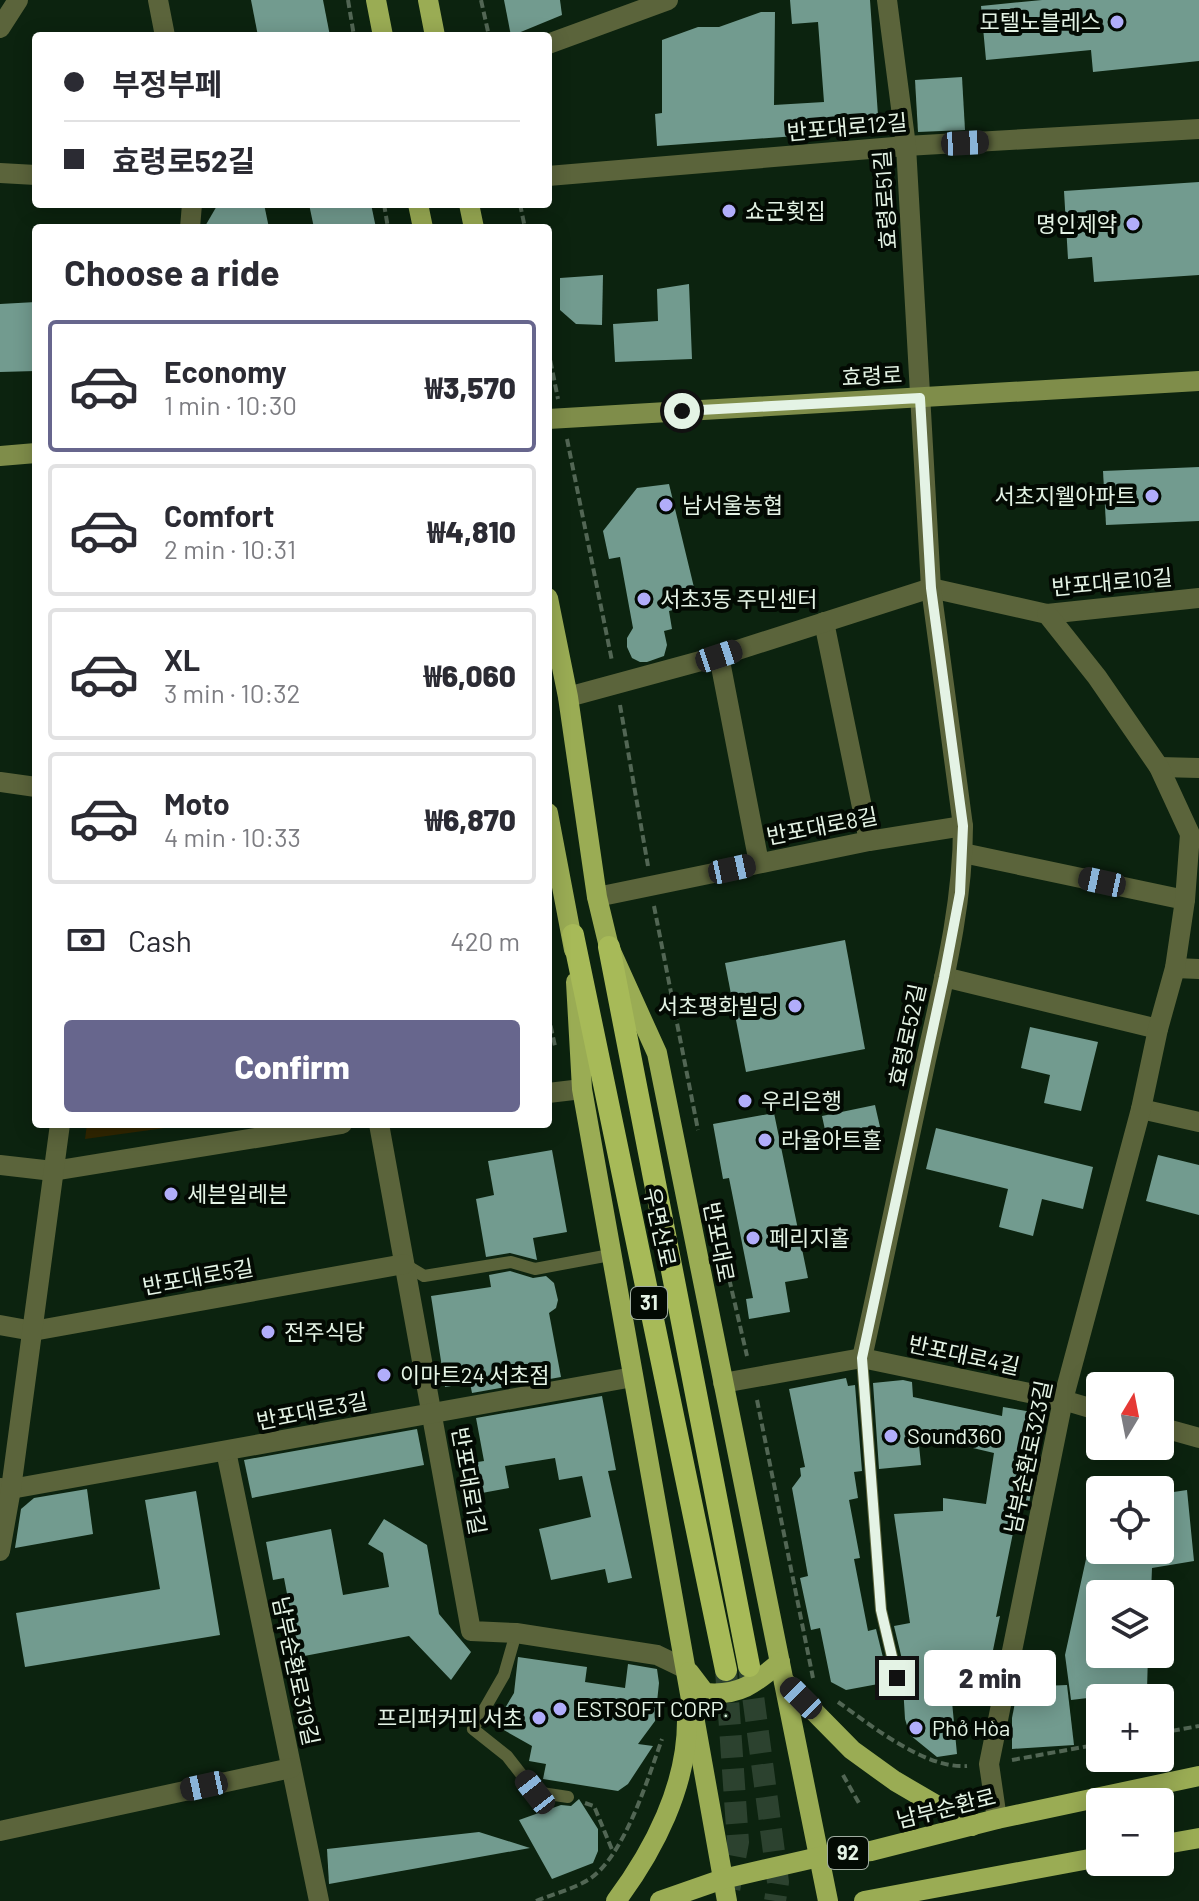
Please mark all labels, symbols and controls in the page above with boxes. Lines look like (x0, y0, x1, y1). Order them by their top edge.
place label: 모텔노블레스 (980, 8, 1101, 34)
marker: 모텔노블레스 (1108, 13, 1126, 31)
text: 부정부페 (112, 65, 222, 101)
street label: 반포대로12길 (786, 108, 908, 144)
car (940, 130, 990, 156)
text: 효령로52길 (112, 142, 255, 178)
street label: 효령로51길 (868, 150, 900, 251)
place label: 쇼군횟집 (745, 197, 826, 223)
marker: 쇼군횟집 (720, 202, 738, 220)
place label: 명인제약 (1036, 210, 1117, 236)
marker: 명인제약 (1124, 215, 1142, 233)
text: Choose a ride (64, 250, 280, 293)
icon: car (68, 350, 140, 422)
text: Economy (164, 353, 287, 389)
street label: 효령로 (841, 360, 903, 390)
text: ₩3,570 (425, 369, 516, 405)
text: 1 min · 10:30 (164, 389, 297, 420)
route start (664, 393, 700, 429)
place label: 서초지웰아파트 (994, 482, 1136, 508)
marker: 서초지웰아파트 (1143, 487, 1161, 505)
place label: 남서울농협 (682, 491, 783, 517)
icon: car (68, 494, 140, 566)
marker: 남서울농협 (657, 496, 675, 514)
text: Comfort (164, 497, 274, 533)
text: ₩4,810 (427, 513, 516, 549)
text: 2 min · 10:31 (164, 533, 296, 564)
street label: 반포대로10길 (1050, 563, 1173, 599)
place label: 서초3동 주민센터 (660, 585, 817, 611)
marker: 서초3동 주민센터 (635, 590, 653, 608)
car (692, 637, 746, 675)
icon: car (68, 638, 140, 710)
text: XL (164, 641, 200, 677)
text: ₩6,060 (424, 657, 516, 693)
text: 3 min · 10:32 (164, 677, 301, 708)
icon: car (68, 782, 140, 854)
text: Moto (164, 785, 230, 821)
text: ₩6,870 (425, 801, 516, 837)
street label: 반포대로8길 (764, 802, 880, 849)
text: 4 min · 10:33 (164, 821, 301, 852)
car (706, 852, 758, 886)
car (1076, 865, 1128, 899)
icon: cash (64, 918, 108, 962)
text: Cash (128, 922, 192, 958)
text: 420 m (450, 925, 520, 956)
street label: 효령로52길 (882, 981, 930, 1088)
place label: 서초평화빌딩 (658, 992, 779, 1018)
marker: 서초평화빌딩 (786, 997, 804, 1015)
button: Confirm (64, 1020, 520, 1112)
place label: 우리은행 (761, 1087, 842, 1113)
marker: 우리은행 (736, 1092, 754, 1110)
place label: 라율아트홀 (781, 1126, 882, 1152)
marker: 라율아트홀 (756, 1131, 774, 1149)
place label: 세븐일레븐 (187, 1180, 288, 1206)
street label: 우면산로 (640, 1184, 682, 1269)
marker: 세븐일레븐 (162, 1185, 180, 1203)
street label: 반포대로 (699, 1200, 740, 1284)
place label: 페리지홀 (769, 1224, 850, 1250)
marker: 페리지홀 (744, 1229, 762, 1247)
street label: 반포대로5길 (140, 1253, 255, 1299)
road number: 31 (631, 1287, 667, 1319)
place label: 전주식당 (284, 1318, 365, 1344)
marker: 전주식당 (259, 1323, 277, 1341)
street label: 반포대로4길 (906, 1330, 1022, 1379)
place label: 이마트24 서초점 (400, 1361, 550, 1387)
marker: 이마트24 서초점 (375, 1366, 393, 1384)
north arrow (1086, 1372, 1174, 1460)
map controls (1086, 1372, 1174, 1876)
street label: 남부순환로323길 (998, 1378, 1056, 1536)
street label: 반포대로3길 (254, 1387, 370, 1434)
place label: Sound360 (907, 1422, 1002, 1448)
street label: 반포대로1길 (448, 1425, 492, 1537)
marker: Sound360 (882, 1427, 900, 1445)
button: locate (1086, 1476, 1174, 1564)
button: layers (1086, 1580, 1174, 1668)
street label: 남부순환로319길 (268, 1594, 325, 1748)
callout: 2 min (925, 1650, 1057, 1706)
route end (879, 1660, 915, 1696)
text: 2 min (959, 1662, 1021, 1693)
car (776, 1673, 826, 1723)
button: + (1086, 1684, 1174, 1772)
place label: ESTSOFT CORP. (576, 1695, 729, 1721)
marker: ESTSOFT CORP. (551, 1700, 569, 1718)
place label: 프리퍼커피 서초 (377, 1704, 523, 1730)
marker: 프리퍼커피 서초 (530, 1709, 548, 1727)
place label: Phở Hòa (932, 1714, 1010, 1740)
marker: Phở Hòa (907, 1719, 925, 1737)
car (511, 1766, 559, 1818)
car (178, 1769, 230, 1803)
street label: 남부순환로 (894, 1782, 998, 1832)
button: − (1086, 1788, 1174, 1876)
road number: 92 (828, 1837, 868, 1869)

